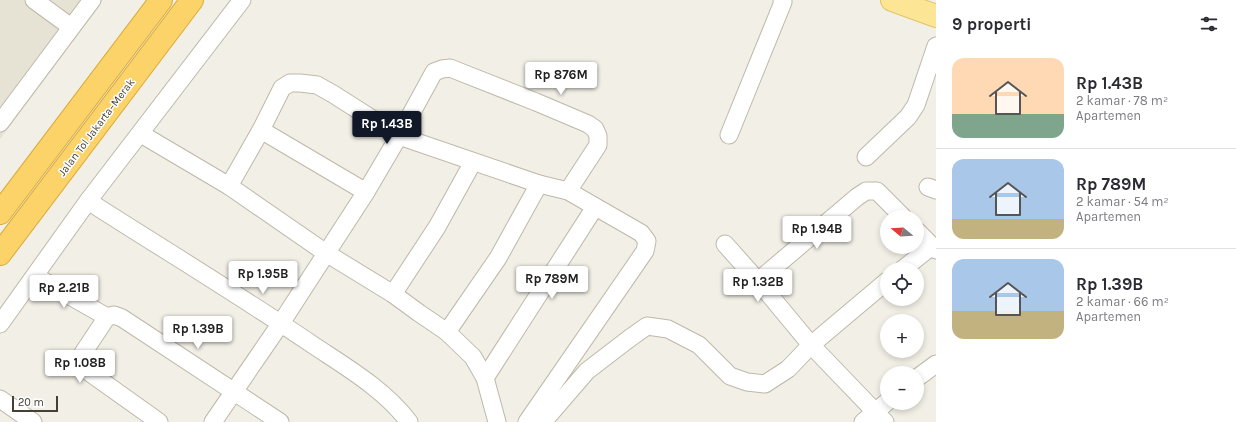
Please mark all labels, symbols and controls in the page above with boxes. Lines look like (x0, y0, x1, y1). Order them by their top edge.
icon: filters (1198, 13, 1220, 35)
text: 9 properti (952, 14, 1032, 34)
pin: Rp 876M (524, 62, 598, 96)
text: Rp 876M (534, 67, 588, 82)
text: Rp 1.43B (1076, 73, 1143, 93)
icon: home (984, 74, 1032, 122)
street label: Jalan Tol Jakarta–Merak (56, 76, 137, 179)
text: 2 kamar · 78 m² (1076, 93, 1168, 108)
text: Apartemen (1076, 108, 1141, 123)
pin: Rp 1.43B (346, 111, 428, 145)
text: Rp 1.43B (361, 116, 413, 131)
text: Rp 789M (1076, 174, 1146, 194)
icon: home (984, 175, 1032, 223)
text: 2 kamar · 54 m² (1076, 194, 1169, 209)
text: Apartemen (1076, 209, 1141, 224)
north arrow (880, 210, 924, 254)
map controls (880, 210, 924, 410)
pin: Rp 1.94B (776, 216, 858, 250)
text: Rp 1.94B (791, 221, 843, 236)
pin: Rp 1.95B (222, 261, 304, 295)
button: locate (880, 262, 924, 306)
text: Rp 1.95B (238, 266, 288, 281)
pin: Rp 789M (515, 266, 589, 300)
pin: Rp 1.32B (717, 269, 799, 303)
text: Rp 789M (525, 271, 579, 286)
text: Rp 1.32B (732, 274, 784, 289)
text: Rp 1.39B (1076, 274, 1143, 294)
pin: Rp 2.21B (23, 275, 105, 309)
icon: home (984, 275, 1032, 323)
text: Rp 2.21B (38, 280, 90, 295)
text: 2 kamar · 66 m² (1076, 294, 1169, 309)
text: Apartemen (1076, 309, 1141, 324)
button: + (880, 314, 924, 358)
pin: Rp 1.39B (157, 316, 239, 350)
text: Rp 1.39B (172, 321, 224, 336)
pin: Rp 1.08B (39, 350, 121, 384)
text: Rp 1.08B (54, 355, 106, 370)
button: − (880, 366, 924, 410)
scale bar (12, 394, 58, 413)
text: 20 m (18, 396, 44, 409)

